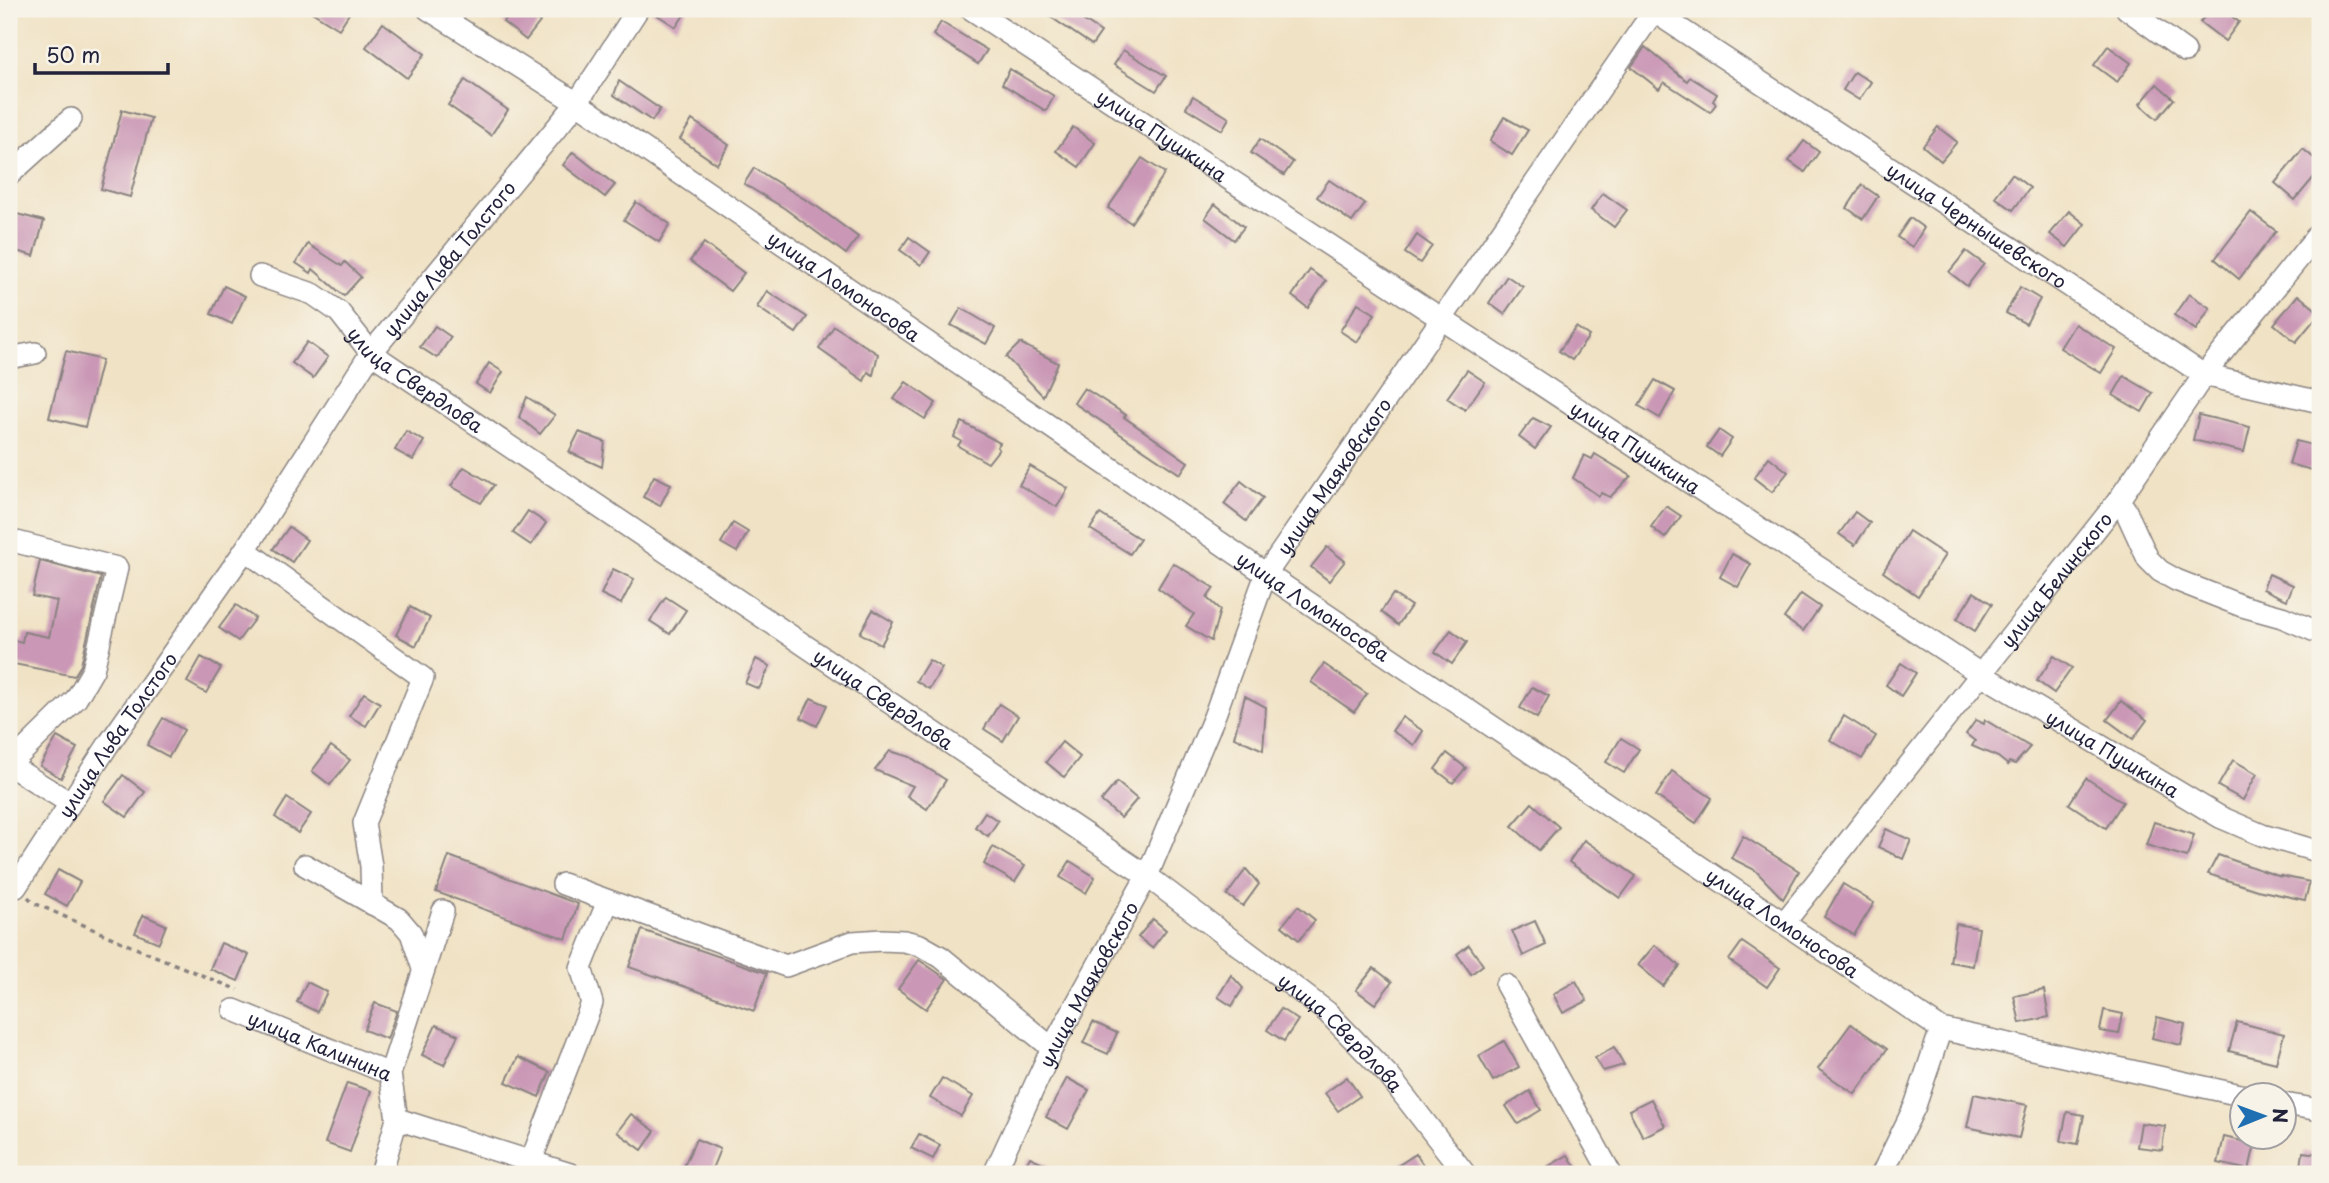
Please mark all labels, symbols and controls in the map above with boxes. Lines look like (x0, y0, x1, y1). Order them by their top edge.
scale bar (35, 32, 168, 76)
text: 50 m (46, 38, 100, 70)
street label: улица Пушкина (1092, 82, 1233, 188)
street label: улица Чернышевского (1881, 155, 2073, 295)
street label: улица Льва Толстого (376, 174, 522, 343)
street label: улица Ломоносова (762, 224, 926, 348)
street label: улица Свердлова (341, 321, 489, 439)
street label: улица Маяковского (1269, 392, 1398, 560)
street label: улица Пушкина (1565, 394, 1706, 500)
street label: улица Белинского (1993, 506, 2118, 653)
street label: улица Ломоносова (1231, 544, 1396, 668)
street label: улица Свердлова (808, 641, 959, 756)
street label: улица Льва Толстого (51, 646, 183, 823)
street label: улица Пушкина (2041, 702, 2185, 804)
street label: улица Ломоносова (1701, 861, 1865, 984)
street label: улица Маяковского (1031, 896, 1144, 1071)
street label: улица Свердлова (1273, 966, 1410, 1098)
street label: улица Калинина (244, 1003, 396, 1087)
north arrow (2228, 1082, 2298, 1152)
text: N (2267, 1108, 2295, 1123)

